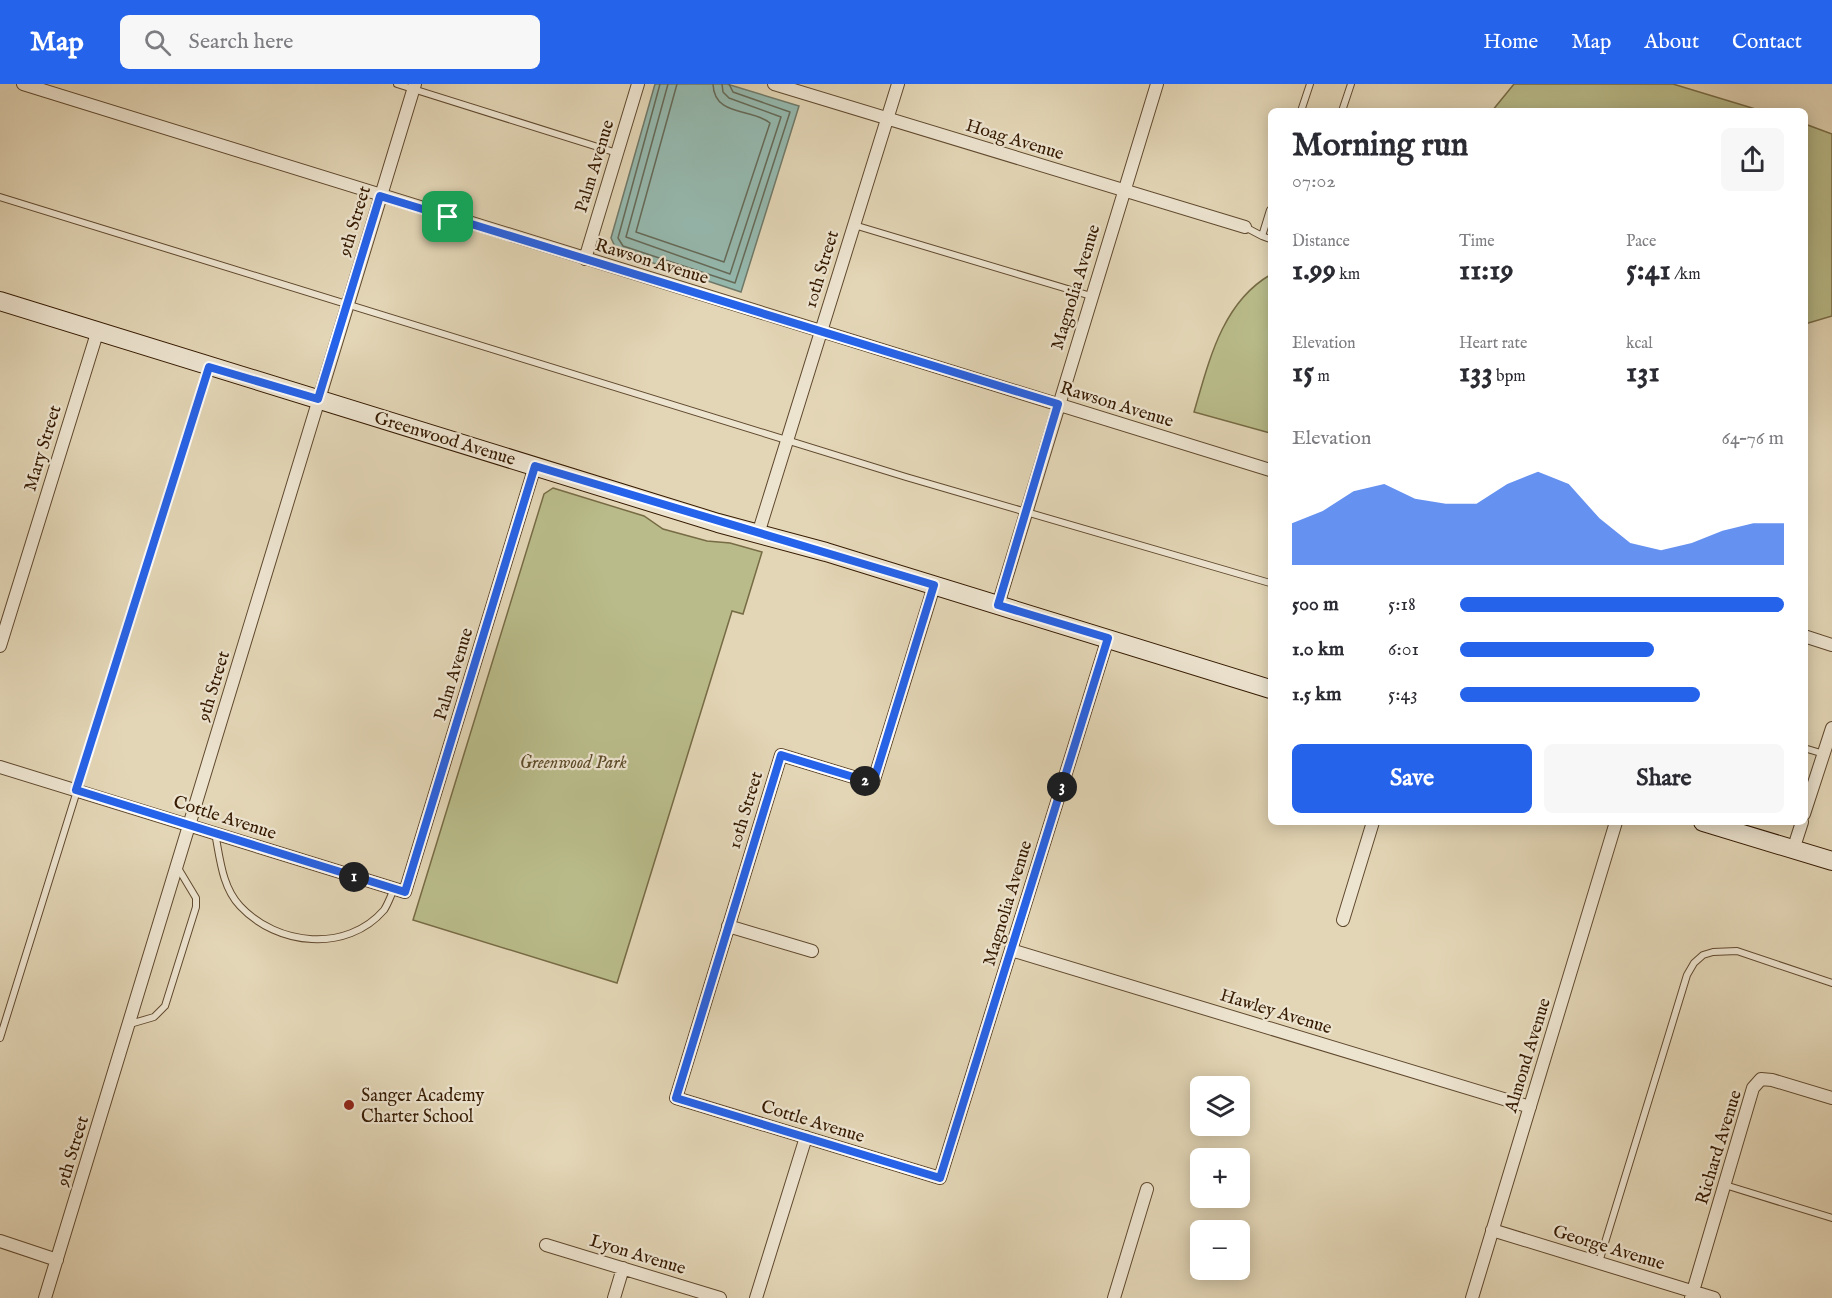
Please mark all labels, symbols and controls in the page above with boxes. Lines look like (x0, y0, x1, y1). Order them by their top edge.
search box (120, 15, 540, 69)
text: Map (30, 25, 84, 60)
icon: search (141, 26, 174, 59)
text: Search here (189, 28, 293, 56)
text: Home (1483, 29, 1538, 56)
text: Map (1571, 29, 1611, 56)
text: About (1644, 29, 1699, 56)
text: Contact (1732, 29, 1802, 56)
street label: Hoag Avenue (963, 115, 1066, 166)
street label: Palm Avenue (570, 117, 620, 216)
text: Morning run (1292, 125, 1468, 167)
button: share (1721, 128, 1784, 191)
text: 07:02 (1292, 169, 1336, 194)
street label: 9th Street (334, 184, 377, 260)
pin (422, 191, 473, 242)
icon: arrive (431, 200, 464, 233)
street label: Magnolia Avenue (1046, 222, 1106, 353)
street label: 10th Street (800, 228, 845, 311)
text: Distance (1292, 232, 1350, 252)
text: Time (1459, 232, 1495, 252)
text: Pace (1626, 232, 1656, 252)
street label: Rawson Avenue (592, 234, 711, 291)
text: 1.99 (1292, 252, 1336, 290)
text: 11:19 (1459, 252, 1514, 290)
text: 5:41 (1626, 252, 1671, 290)
text: km (1336, 265, 1360, 285)
text: /km (1671, 265, 1701, 285)
text: Elevation (1292, 334, 1355, 354)
text: Heart rate (1459, 334, 1527, 354)
text: kcal (1626, 334, 1653, 354)
text: 15 (1292, 354, 1314, 392)
text: 133 (1459, 354, 1493, 392)
text: 131 (1626, 354, 1660, 392)
text: m (1314, 367, 1330, 387)
text: bpm (1493, 367, 1526, 387)
street label: Rawson Avenue (1057, 377, 1176, 434)
street label: Mary Street (19, 403, 67, 494)
street label: Greenwood Avenue (371, 407, 518, 472)
text: Elevation (1292, 426, 1371, 451)
text: 64–76 m (1721, 426, 1784, 451)
text: 500 m (1292, 592, 1339, 617)
text: 5:18 (1388, 592, 1416, 617)
street label: Palm Avenue (429, 625, 479, 724)
text: 1.0 km (1292, 637, 1344, 662)
text: 6:01 (1388, 637, 1419, 662)
street label: 9th Street (193, 649, 236, 725)
text: 1.5 km (1292, 682, 1342, 707)
text: 5:43 (1388, 682, 1418, 707)
button: Save (1292, 744, 1532, 813)
button: Share (1544, 744, 1784, 813)
park label: Greenwood Park (519, 752, 627, 775)
pin: 2 (850, 766, 880, 796)
street label: 10th Street (724, 769, 769, 852)
text: 2 (861, 771, 869, 791)
pin: 3 (1047, 772, 1077, 802)
text: 3 (1059, 777, 1065, 797)
street label: Cottle Avenue (170, 791, 279, 846)
street label: Magnolia Avenue (978, 838, 1038, 969)
pin: 1 (339, 862, 369, 892)
text: 1 (351, 867, 357, 887)
street label: Hawley Avenue (1217, 985, 1334, 1040)
street label: Almond Avenue (1500, 995, 1557, 1117)
map controls (1190, 1076, 1250, 1280)
button: layers (1190, 1076, 1250, 1136)
place label: Sanger Academy Charter School (361, 1085, 484, 1129)
street label: Richard Avenue (1691, 1087, 1748, 1207)
street label: Cottle Avenue (758, 1096, 867, 1149)
marker: Sanger Academy Charter School (342, 1098, 356, 1112)
street label: 9th Street (52, 1114, 95, 1190)
button: + (1190, 1148, 1250, 1208)
button: − (1190, 1220, 1250, 1280)
street label: George Avenue (1550, 1221, 1667, 1276)
street label: Lyon Avenue (587, 1230, 688, 1281)

